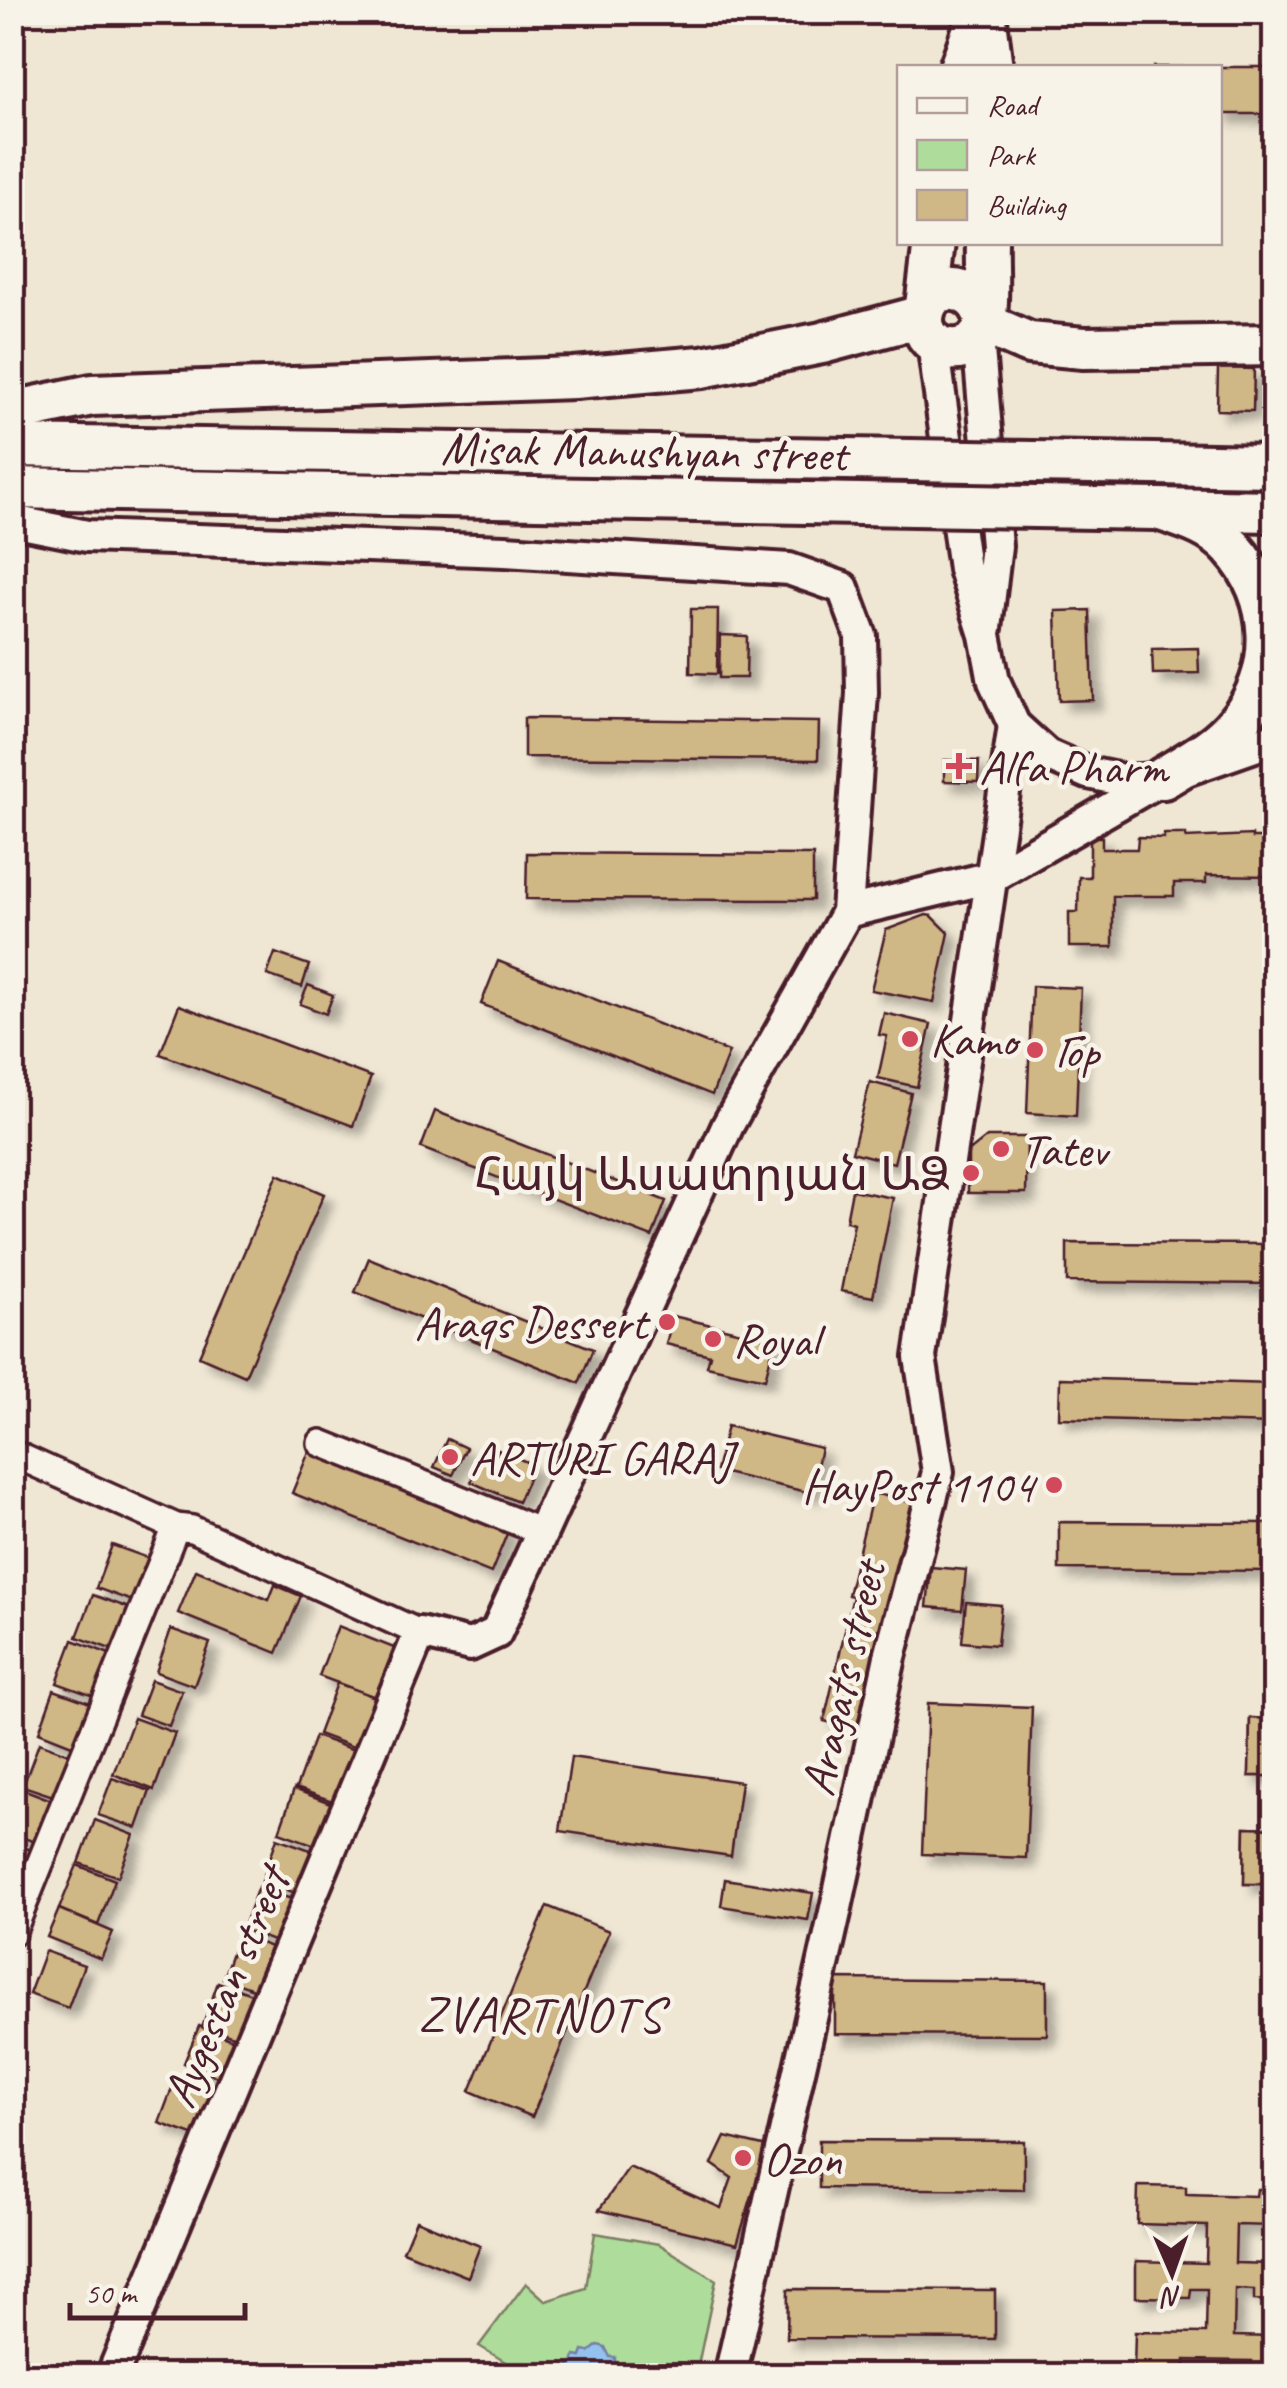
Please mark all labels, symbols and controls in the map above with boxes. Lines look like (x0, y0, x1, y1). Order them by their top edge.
legend (897, 65, 1222, 245)
text: Road (987, 86, 1041, 124)
text: Park (987, 136, 1037, 174)
text: Building (987, 186, 1067, 224)
street label: Misak Manushyan street (440, 417, 852, 485)
place label: Alfa Pharm (979, 737, 1170, 797)
marker: Alfa Pharm (948, 755, 970, 777)
place label: Kamo (930, 1010, 1022, 1070)
place label: Гор (1055, 1021, 1101, 1081)
marker: Kamo (899, 1028, 921, 1050)
marker: Гор (1024, 1039, 1046, 1061)
place label: Tatev (1021, 1120, 1111, 1180)
marker: Tatev (990, 1138, 1012, 1160)
place label: Հայկ Ասատրյան ԱՁ (475, 1144, 951, 1204)
marker: Հայկ Ասատրյան ԱՁ (960, 1162, 982, 1184)
place label: Araqs Dessert (414, 1293, 651, 1353)
place label: Royal (733, 1310, 826, 1370)
marker: Araqs Dessert (656, 1311, 678, 1333)
marker: Royal (702, 1328, 724, 1350)
place label: ARTURI GARAJ (470, 1428, 740, 1488)
marker: ARTURI GARAJ (439, 1446, 461, 1468)
place label: HayPost 1104 (802, 1456, 1038, 1516)
marker: HayPost 1104 (1043, 1474, 1065, 1496)
street label: Aragats street (787, 1551, 900, 1801)
street label: Aygestan street (149, 1853, 306, 2116)
district label: ZVARTNOTS (418, 1983, 671, 2046)
place label: Ozon (763, 2129, 842, 2189)
marker: Ozon (732, 2147, 754, 2169)
north arrow (1122, 2223, 1222, 2323)
scale bar (70, 2258, 245, 2320)
text: 50 m (85, 2274, 138, 2312)
text: N (1159, 2280, 1182, 2315)

